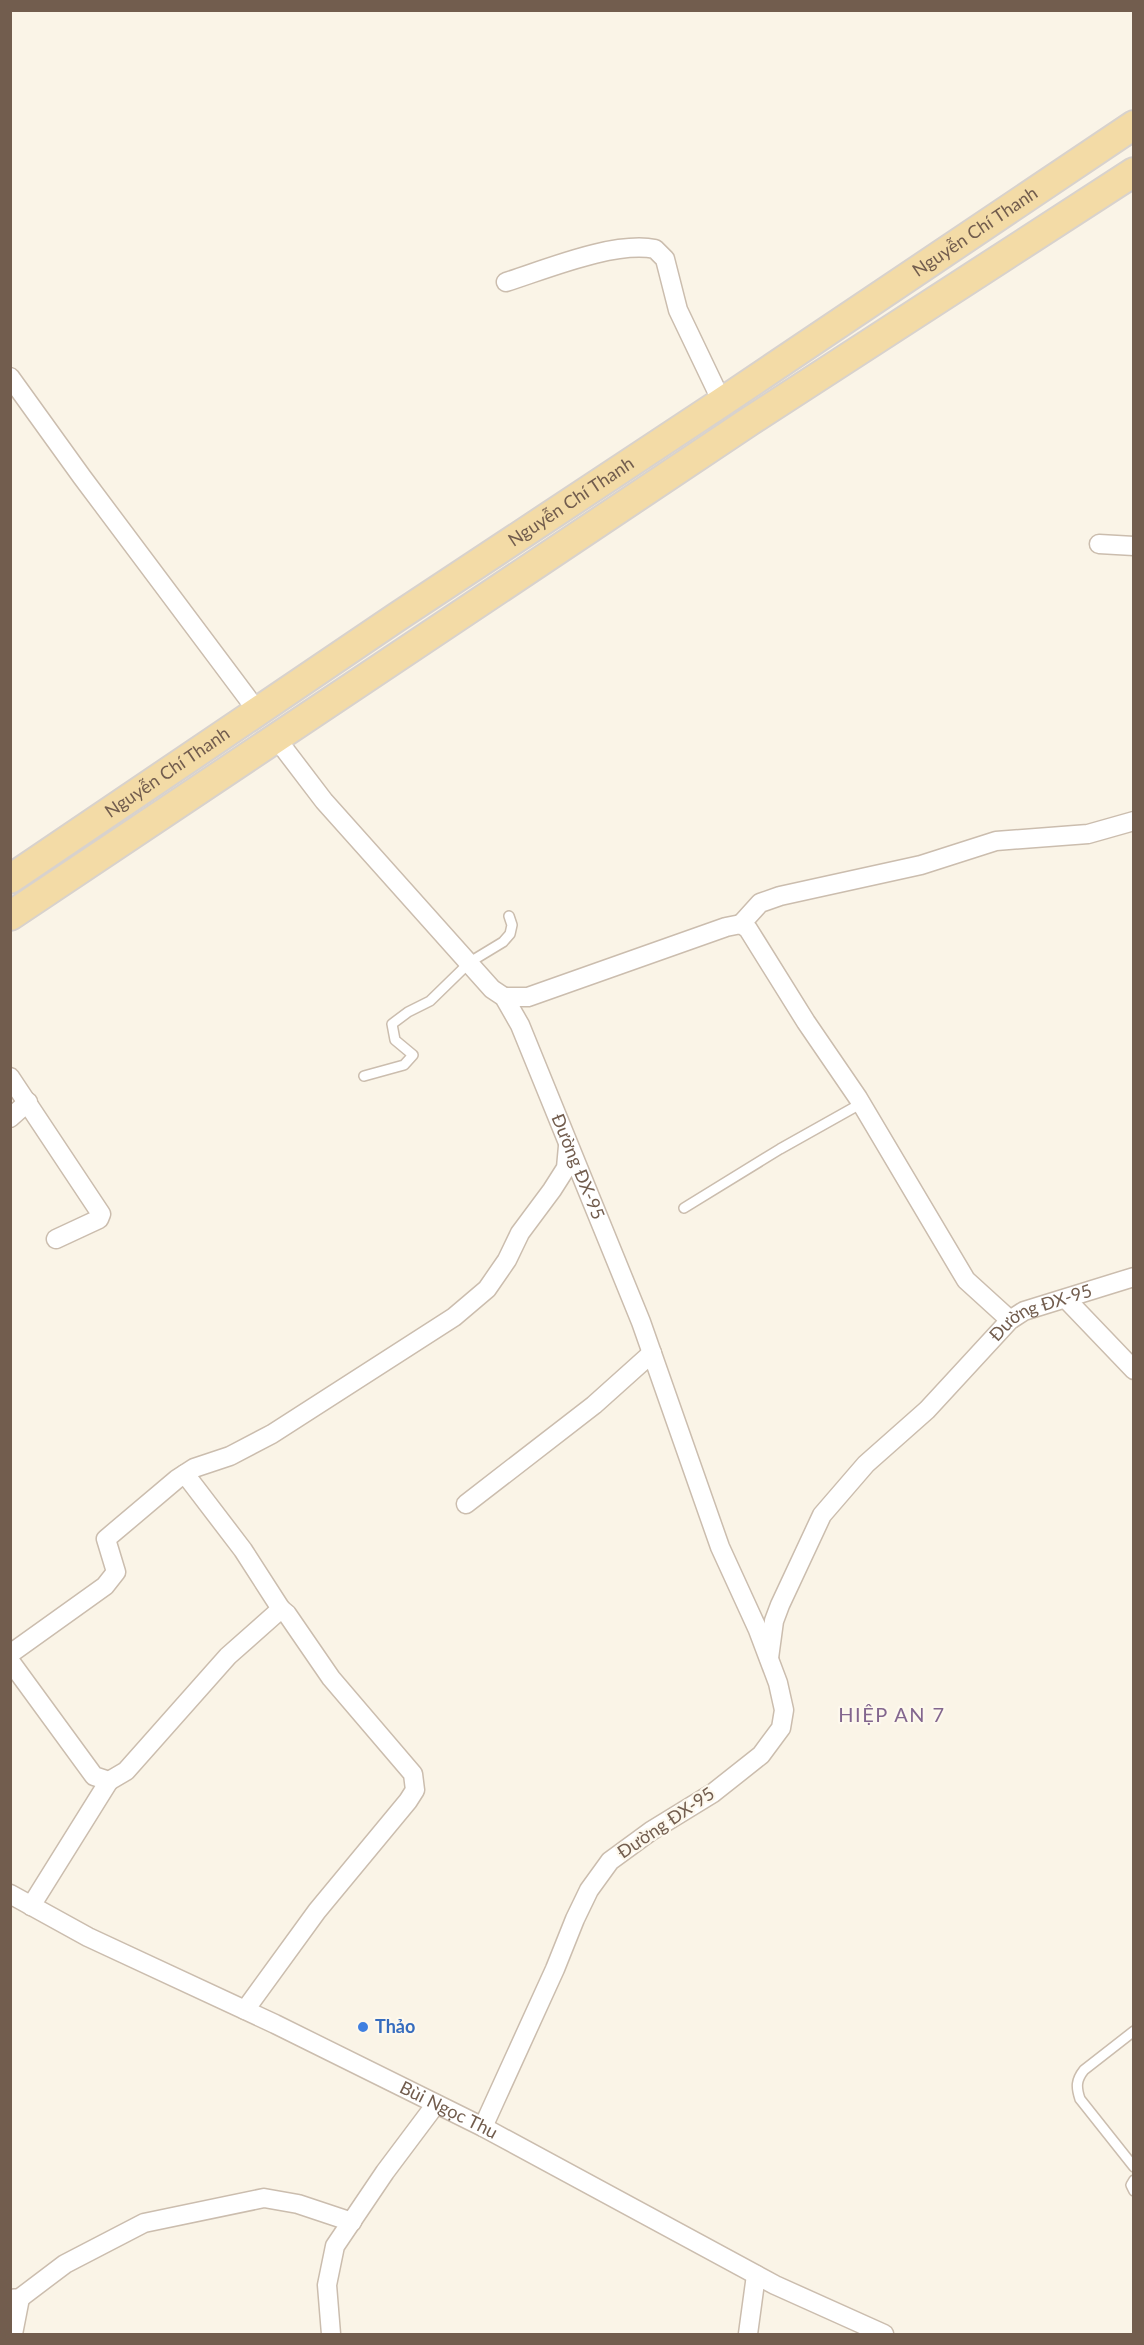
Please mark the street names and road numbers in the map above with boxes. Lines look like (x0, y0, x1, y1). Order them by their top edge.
street label: Nguyễn Chí Thanh (908, 181, 1041, 281)
street label: Nguyễn Chí Thanh (503, 452, 637, 551)
street label: Nguyễn Chí Thanh (100, 722, 233, 822)
street label: Đường ĐX-95 (547, 1110, 610, 1222)
street label: Đường ĐX-95 (984, 1279, 1094, 1345)
street label: Đường ĐX-95 (613, 1782, 718, 1863)
street label: Bùi Ngọc Thu (396, 2076, 502, 2143)

